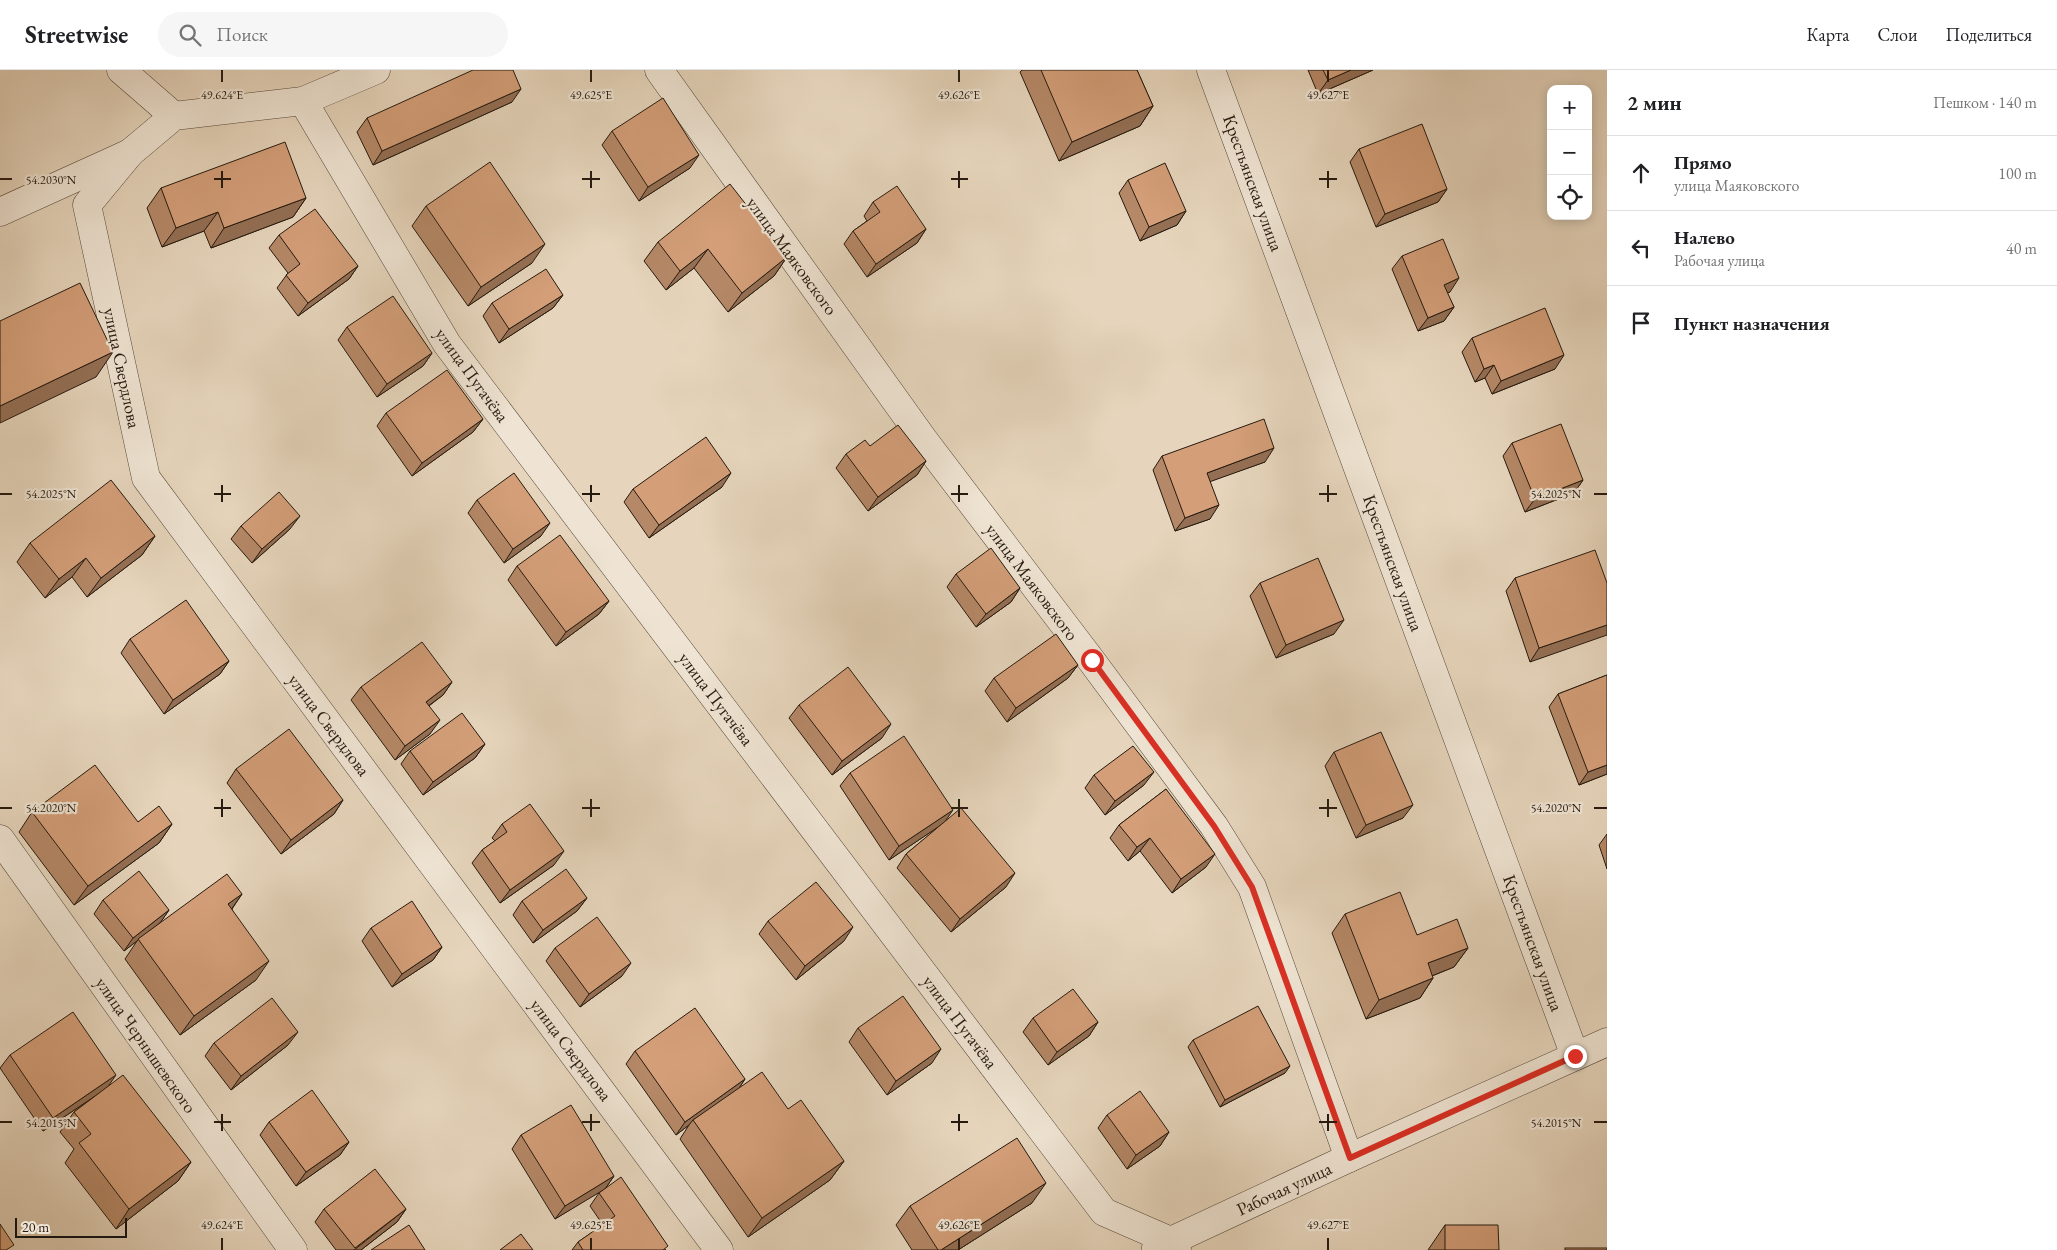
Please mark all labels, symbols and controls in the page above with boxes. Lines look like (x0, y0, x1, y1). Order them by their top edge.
search box (158, 12, 508, 57)
text: Streetwise (25, 19, 128, 50)
icon: search (176, 21, 204, 49)
text: Поиск (216, 22, 268, 47)
text: Карта (1807, 23, 1850, 46)
text: Слои (1878, 23, 1917, 46)
text: Поделиться (1945, 23, 2032, 46)
map controls (1547, 85, 1592, 220)
button: + (1547, 85, 1592, 130)
text: 49.624°E (201, 87, 243, 103)
text: 49.625°E (570, 87, 612, 103)
text: 49.626°E (938, 87, 980, 103)
text: 49.627°E (1307, 87, 1349, 103)
text: 2 мин (1627, 89, 1682, 116)
text: Пешком · 140 m (1933, 92, 2037, 113)
street label: Крестьянская улица (1218, 111, 1289, 255)
button: − (1547, 130, 1592, 175)
text: Прямо (1674, 150, 1732, 175)
icon: ahead (1627, 159, 1655, 187)
text: 100 m (1998, 163, 2037, 184)
text: 54.2030°N (26, 172, 77, 188)
button: locate (1547, 175, 1592, 220)
text: улица Маяковского (1674, 175, 1799, 196)
street label: улица Маяковского (742, 192, 843, 320)
text: Налево (1674, 225, 1735, 250)
icon: left (1627, 234, 1655, 262)
text: 40 m (2006, 238, 2037, 259)
text: Рабочая улица (1674, 250, 1765, 271)
street label: улица Свердлова (99, 306, 147, 431)
icon: arrive (1627, 309, 1655, 337)
text: Пункт назначения (1674, 311, 1830, 336)
street label: улица Пугачёва (430, 323, 515, 427)
text: 54.2025°N (26, 486, 77, 502)
text: 54.2025°N (1531, 486, 1582, 502)
street label: Крестьянская улица (1358, 491, 1429, 635)
street label: улица Маяковского (981, 518, 1084, 645)
street label: улица Пугачёва (674, 647, 760, 751)
route start (1081, 649, 1104, 672)
street label: улица Свердлова (283, 669, 376, 781)
text: 54.2020°N (26, 800, 77, 816)
text: 54.2020°N (1531, 800, 1582, 816)
street label: Крестьянская улица (1498, 871, 1569, 1015)
street label: улица Пугачёва (918, 970, 1004, 1074)
street label: улица Чернышевского (91, 972, 202, 1117)
street label: улица Свердлова (525, 994, 618, 1106)
route end (1564, 1045, 1587, 1068)
text: 54.2015°N (26, 1115, 77, 1131)
text: 54.2015°N (1531, 1115, 1582, 1131)
street label: Рабочая улица (1233, 1156, 1336, 1221)
scale bar (15, 1215, 128, 1238)
text: 49.624°E (201, 1217, 243, 1233)
text: 49.625°E (570, 1217, 612, 1233)
text: 49.626°E (938, 1217, 980, 1233)
text: 49.627°E (1307, 1217, 1349, 1233)
text: 20 m (22, 1218, 49, 1236)

